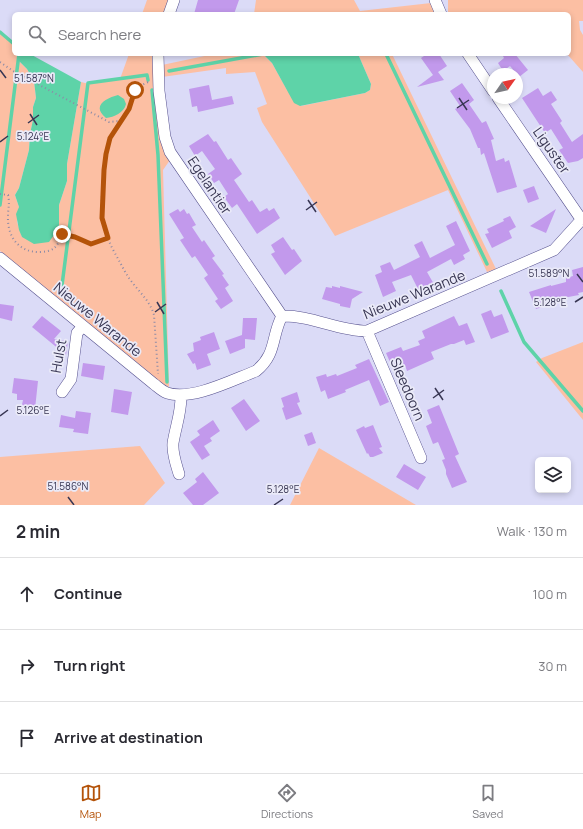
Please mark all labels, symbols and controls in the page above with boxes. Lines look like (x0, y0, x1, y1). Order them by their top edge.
search box (12, 12, 571, 56)
icon: search (26, 23, 48, 45)
text: Search here (58, 24, 141, 45)
north arrow (487, 68, 523, 104)
text: 51.587°N (14, 71, 54, 85)
route start (126, 81, 144, 99)
street label: Liguster (529, 123, 575, 177)
text: 5.124°E (17, 129, 50, 143)
street label: Egelantier (184, 152, 236, 218)
route end (53, 225, 71, 243)
street label: Nieuwe Warande (360, 265, 468, 323)
text: 51.589°N (529, 266, 570, 280)
street label: Nieuwe Warande (50, 278, 146, 360)
text: 5.128°E (534, 295, 567, 309)
street label: Hulst (46, 337, 70, 374)
street label: Sleedoorn (386, 355, 430, 423)
text: 5.126°E (16, 403, 50, 417)
map controls (535, 457, 571, 493)
button: layers (535, 457, 571, 493)
text: 51.586°N (48, 479, 89, 493)
text: 5.128°E (267, 482, 300, 496)
text: 2 min (16, 520, 60, 543)
text: Walk · 130 m (497, 522, 567, 540)
icon: ahead (16, 583, 38, 605)
text: Continue (54, 583, 122, 604)
text: 100 m (532, 585, 567, 603)
icon: right (16, 655, 38, 677)
text: Turn right (54, 655, 125, 676)
text: 30 m (538, 657, 567, 675)
icon: arrive (16, 727, 38, 749)
text: Arrive at destination (54, 727, 203, 748)
tab: Map (80, 782, 102, 821)
tab: Directions (261, 782, 313, 821)
tab: Saved (472, 782, 503, 821)

